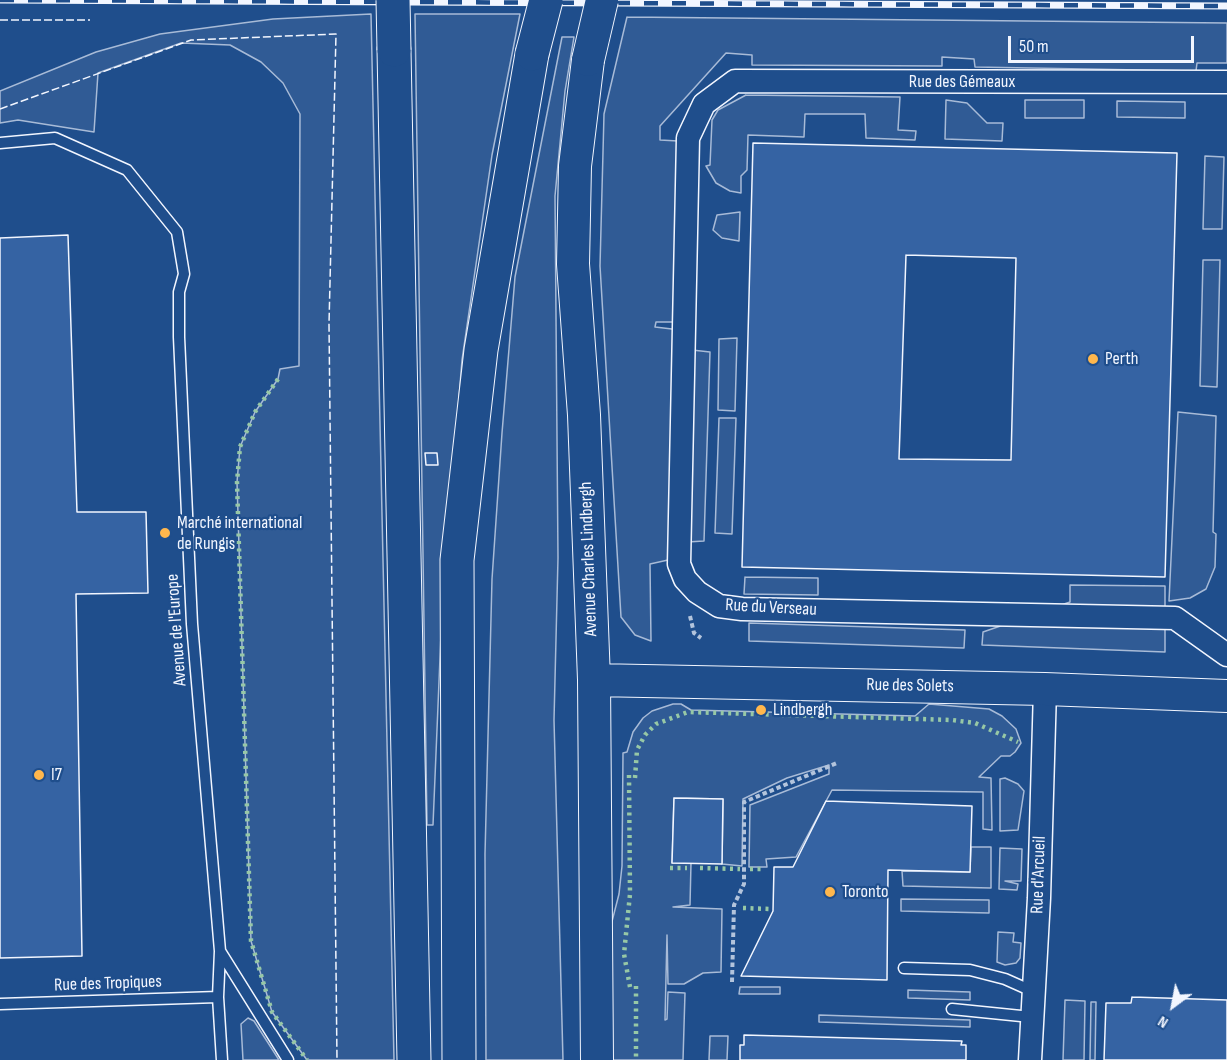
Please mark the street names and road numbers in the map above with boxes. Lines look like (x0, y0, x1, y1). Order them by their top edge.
street label: Rue des Gémeaux (909, 71, 1015, 93)
street label: Avenue Charles Lindbergh (576, 481, 602, 637)
street label: Avenue de l'Europe (162, 573, 192, 687)
street label: Rue du Verseau (725, 595, 817, 621)
street label: Rue des Solets (866, 674, 954, 698)
street label: Rue d'Arcueil (1027, 836, 1051, 914)
street label: Rue des Tropiques (54, 971, 162, 997)

